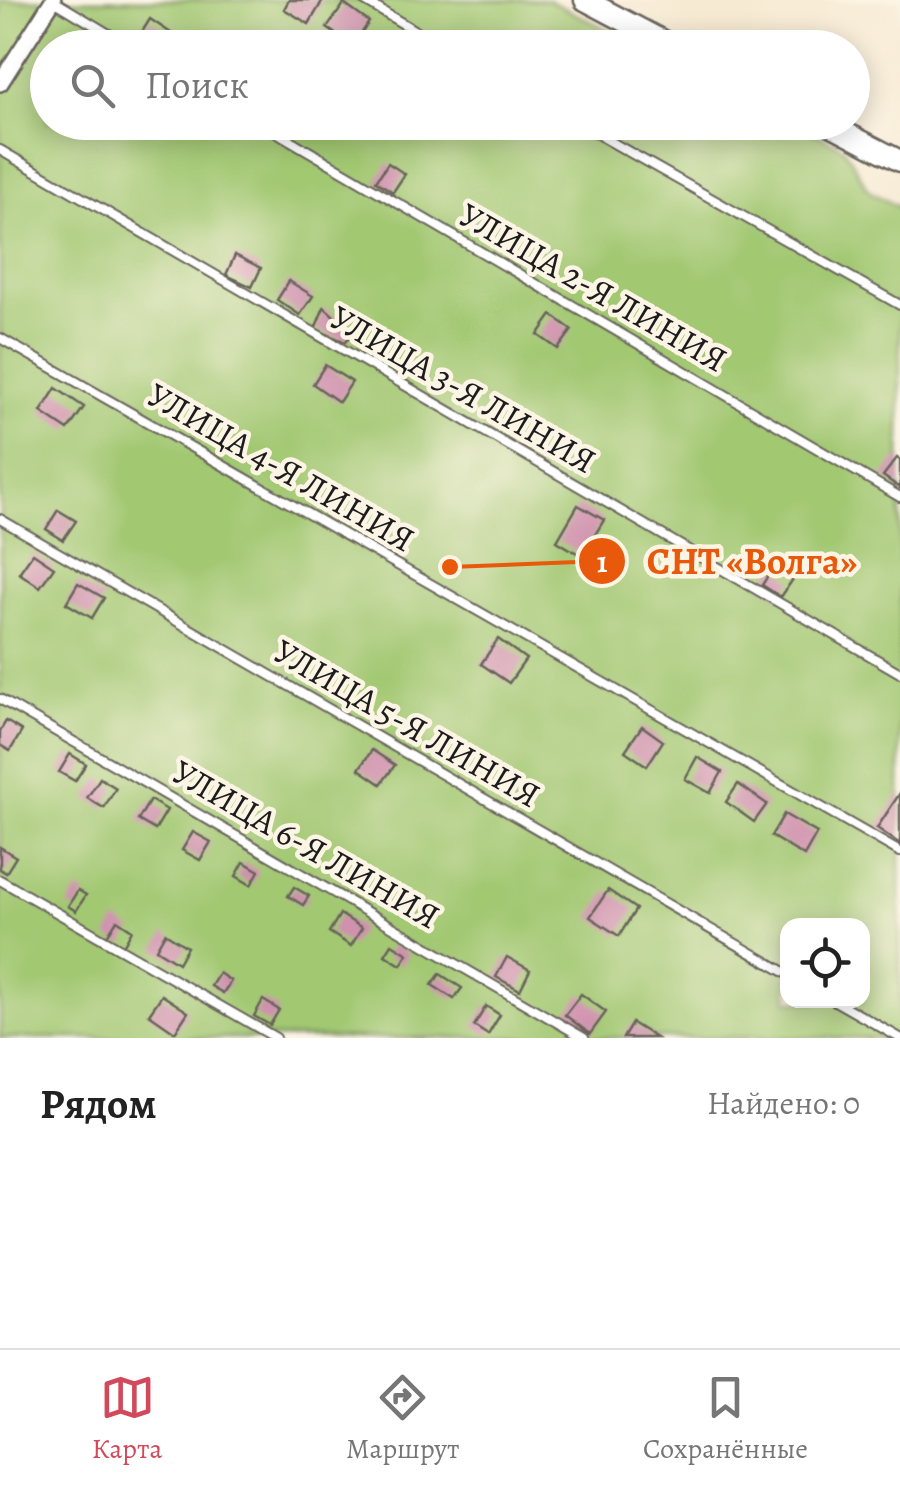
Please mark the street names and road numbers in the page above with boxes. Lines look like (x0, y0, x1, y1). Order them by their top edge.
street label: УЛИЦА 2-Я ЛИНИЯ (450, 191, 736, 383)
street label: УЛИЦА 3-Я ЛИНИЯ (321, 293, 605, 485)
street label: УЛИЦА 4-Я ЛИНИЯ (139, 371, 423, 563)
street label: УЛИЦА 5-Я ЛИНИЯ (265, 627, 549, 819)
street label: УЛИЦА 6-Я ЛИНИЯ (163, 748, 449, 940)

